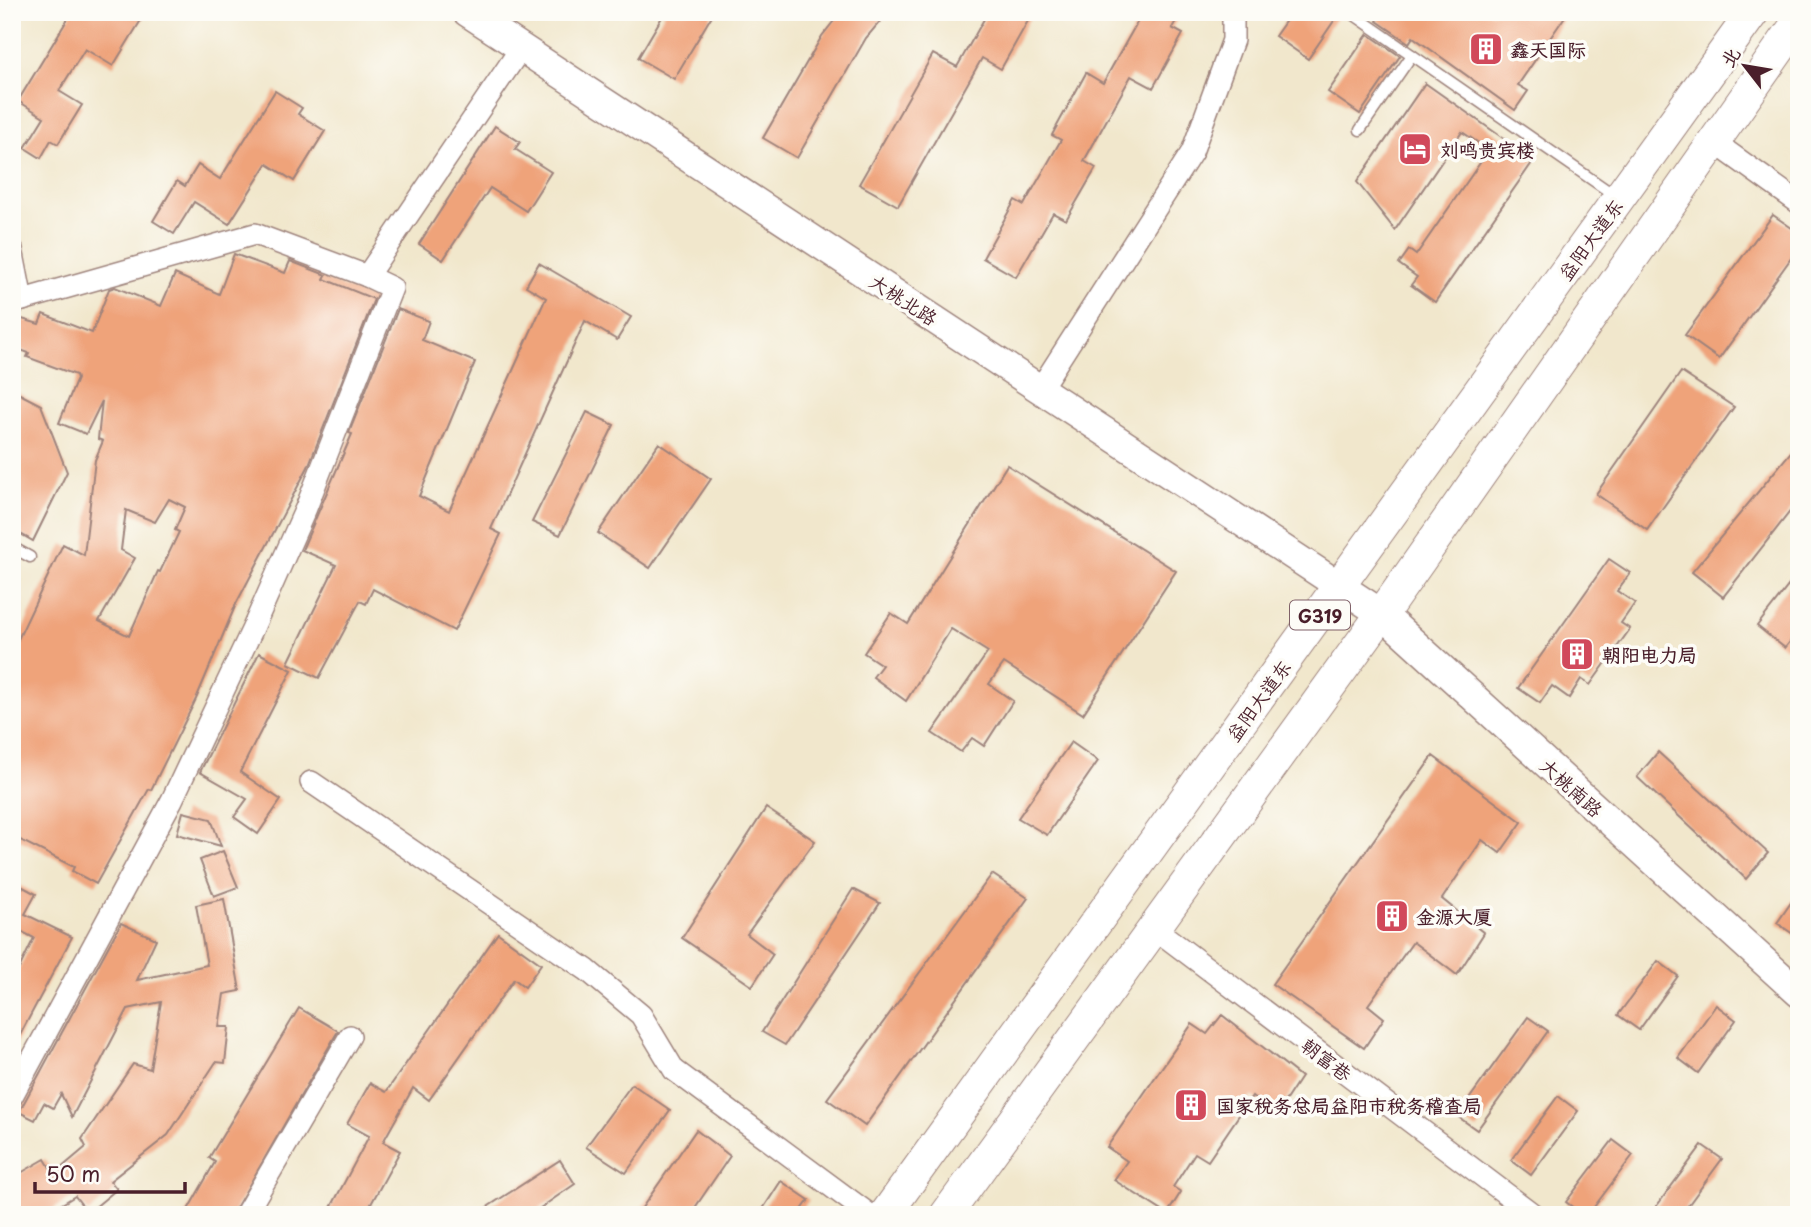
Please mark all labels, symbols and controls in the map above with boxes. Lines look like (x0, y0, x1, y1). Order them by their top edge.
building icon: 鑫天国际 (1467, 30, 1505, 68)
north arrow (1710, 32, 1780, 102)
place label: 鑫天国际 (1510, 35, 1586, 63)
text: 北 (1713, 41, 1746, 72)
hotel icon: 刘鸣贵宾楼 (1396, 130, 1434, 168)
place label: 刘鸣贵宾楼 (1440, 135, 1535, 163)
street label: 益阳大道东 (1551, 192, 1629, 286)
street label: 大桃北路 (864, 267, 944, 331)
road number: G319 (1290, 600, 1350, 630)
building icon: 朝阳电力局 (1558, 635, 1596, 673)
place label: 朝阳电力局 (1602, 640, 1697, 668)
street label: 益阳大道东 (1219, 653, 1297, 747)
street label: 大桃南路 (1534, 751, 1610, 823)
building icon: 金源大厦 (1373, 897, 1411, 935)
place label: 金源大厦 (1416, 902, 1492, 930)
street label: 朝富巷 (1296, 1031, 1358, 1087)
building icon: 国家税务总局益阳市税务稽查局 (1172, 1086, 1210, 1124)
place label: 国家税务总局益阳市税务稽查局 (1216, 1091, 1482, 1119)
scale bar (35, 1150, 186, 1194)
text: 50 m (46, 1157, 100, 1189)

